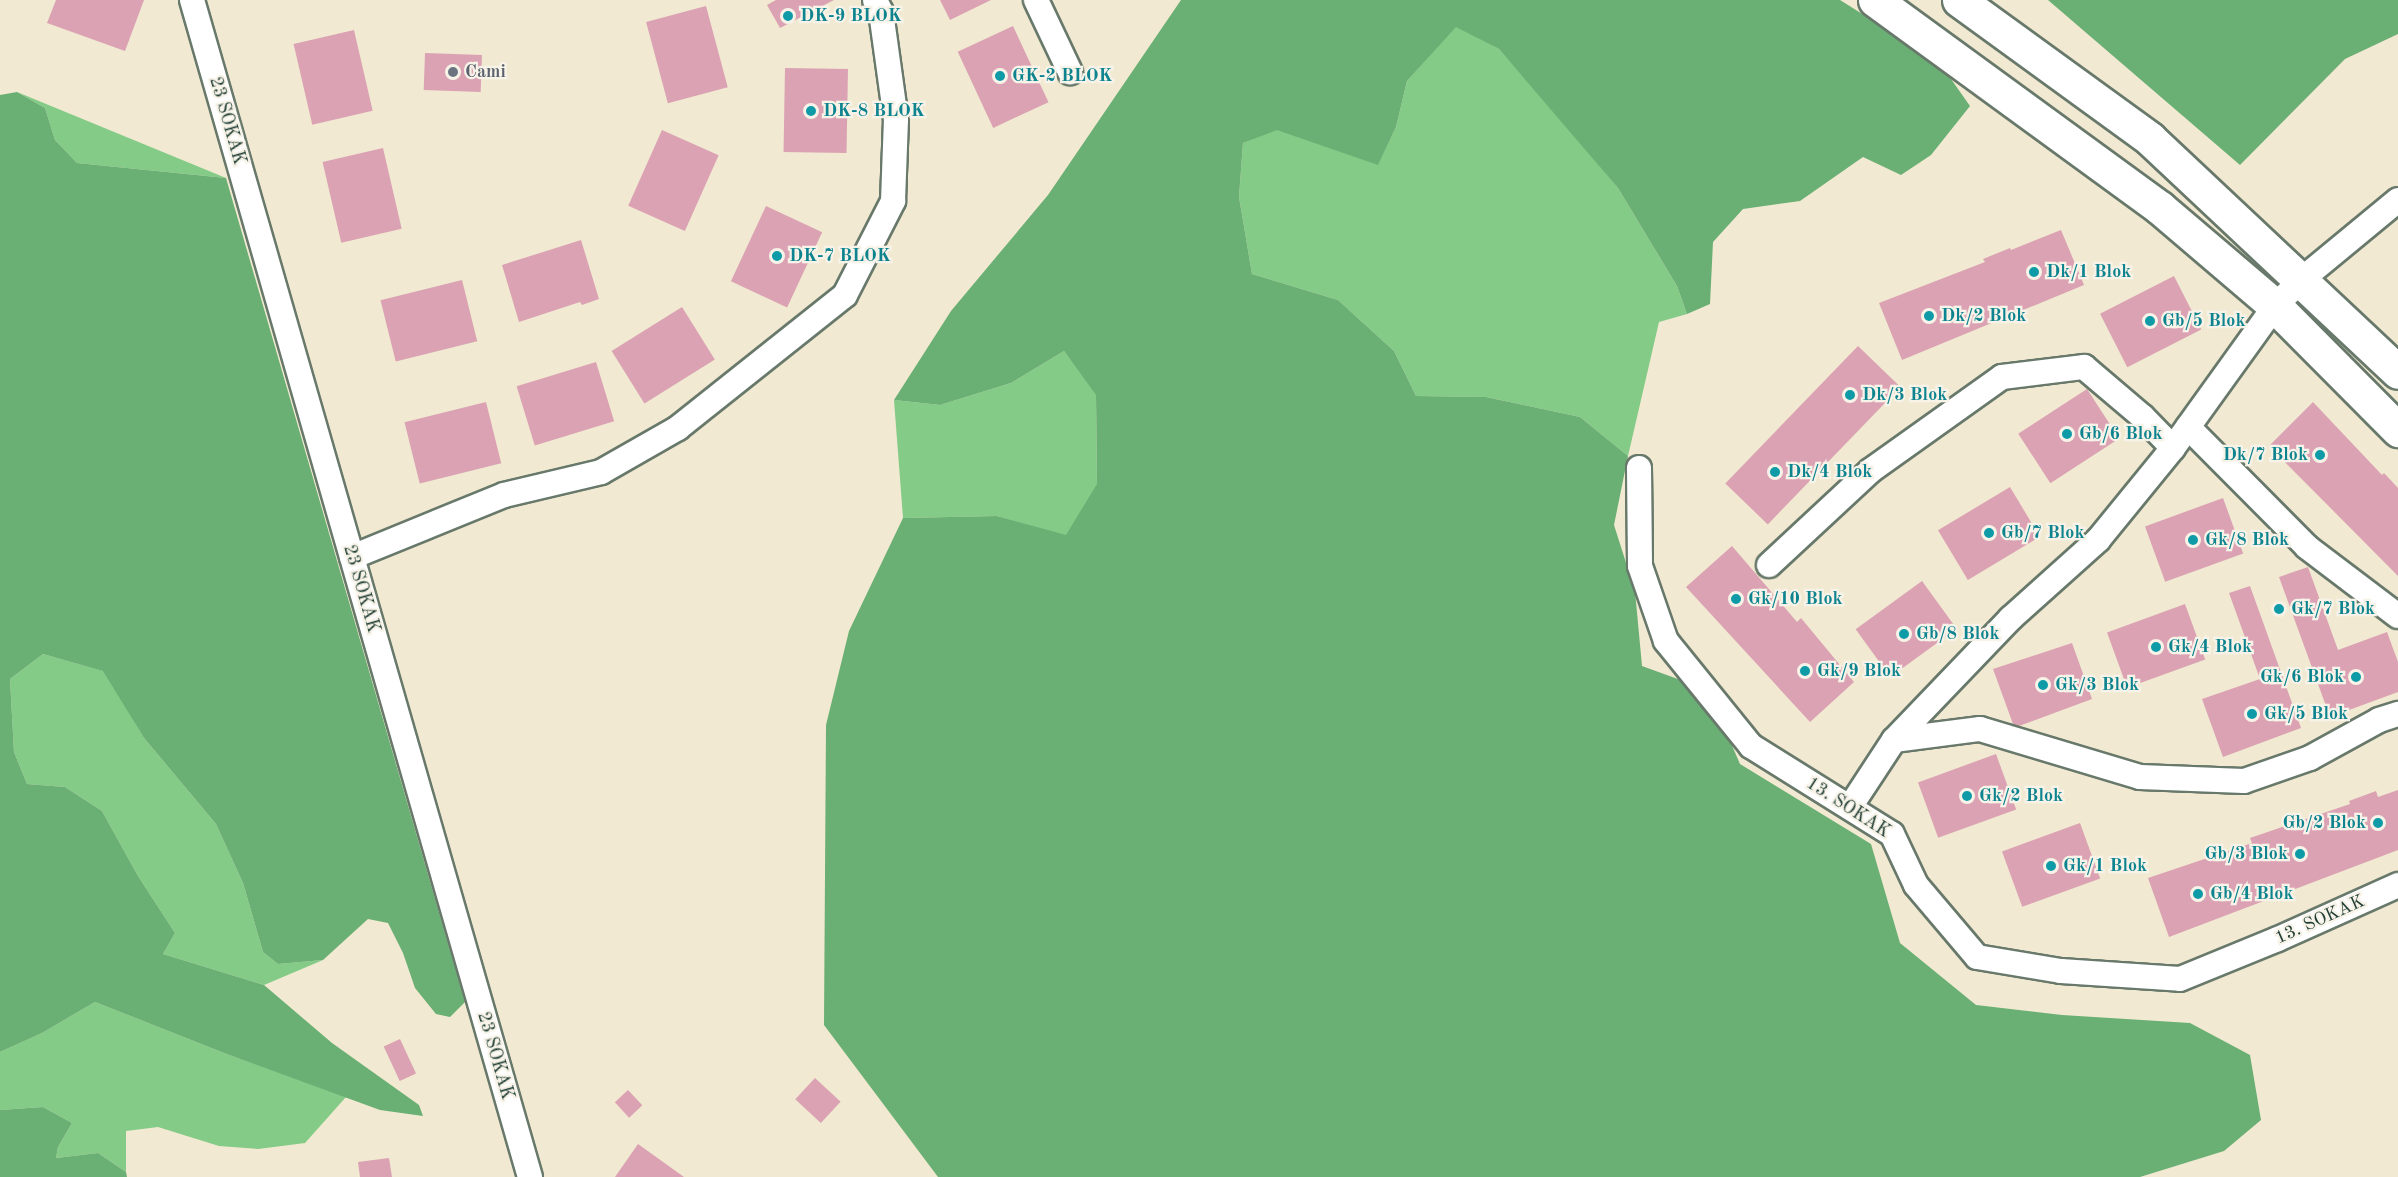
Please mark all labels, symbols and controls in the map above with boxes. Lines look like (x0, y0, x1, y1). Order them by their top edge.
place label: DK-9 BLOK (800, 5, 902, 27)
marker: DK-9 BLOK (781, 9, 795, 23)
place label: Cami (465, 61, 506, 83)
marker: Cami (446, 65, 460, 79)
place label: GK-2 BLOK (1012, 65, 1112, 87)
marker: GK-2 BLOK (993, 69, 1007, 83)
street label: 23 SOKAK (204, 74, 250, 168)
place label: DK-8 BLOK (823, 100, 925, 122)
marker: DK-8 BLOK (804, 104, 818, 118)
place label: DK-7 BLOK (789, 245, 891, 267)
marker: DK-7 BLOK (770, 249, 784, 263)
place label: Dk/1 Blok (2046, 261, 2131, 283)
marker: Dk/1 Blok (2027, 265, 2041, 279)
place label: Dk/2 Blok (1941, 305, 2026, 327)
marker: Dk/2 Blok (1922, 309, 1936, 323)
place label: Gb/5 Blok (2162, 310, 2246, 332)
marker: Gb/5 Blok (2143, 314, 2157, 328)
place label: Dk/3 Blok (1862, 384, 1947, 406)
marker: Dk/3 Blok (1843, 388, 1857, 402)
place label: Gb/6 Blok (2079, 423, 2163, 445)
marker: Gb/6 Blok (2060, 427, 2074, 441)
place label: Dk/7 Blok (2223, 444, 2308, 466)
marker: Dk/7 Blok (2313, 448, 2327, 462)
place label: Dk/4 Blok (1787, 461, 1872, 483)
marker: Dk/4 Blok (1768, 465, 1782, 479)
place label: Gb/7 Blok (2001, 522, 2085, 544)
marker: Gb/7 Blok (1982, 526, 1996, 540)
place label: Gk/8 Blok (2205, 529, 2289, 551)
marker: Gk/8 Blok (2186, 533, 2200, 547)
street label: 23 SOKAK (338, 542, 384, 636)
place label: Gk/10 Blok (1748, 588, 1843, 610)
marker: Gk/10 Blok (1729, 592, 1743, 606)
place label: Gk/7 Blok (2291, 598, 2375, 620)
marker: Gk/7 Blok (2272, 602, 2286, 616)
place label: Gb/8 Blok (1916, 623, 2000, 645)
marker: Gb/8 Blok (1897, 627, 1911, 641)
place label: Gk/4 Blok (2168, 636, 2252, 658)
marker: Gk/4 Blok (2149, 640, 2163, 654)
place label: Gk/9 Blok (1817, 660, 1901, 682)
marker: Gk/9 Blok (1798, 664, 1812, 678)
place label: Gk/6 Blok (2260, 666, 2344, 688)
marker: Gk/6 Blok (2349, 670, 2363, 684)
place label: Gk/3 Blok (2055, 674, 2139, 696)
marker: Gk/3 Blok (2036, 678, 2050, 692)
place label: Gk/5 Blok (2264, 703, 2348, 725)
marker: Gk/5 Blok (2245, 707, 2259, 721)
street label: 13. SOKAK (1802, 773, 1894, 843)
place label: Gk/2 Blok (1979, 785, 2063, 807)
marker: Gk/2 Blok (1960, 789, 1974, 803)
place label: Gb/2 Blok (2282, 812, 2366, 834)
marker: Gb/2 Blok (2371, 816, 2385, 830)
place label: Gb/3 Blok (2204, 843, 2288, 865)
marker: Gb/3 Blok (2293, 847, 2307, 861)
place label: Gk/1 Blok (2063, 855, 2147, 877)
marker: Gk/1 Blok (2044, 859, 2058, 873)
place label: Gb/4 Blok (2210, 883, 2294, 905)
marker: Gb/4 Blok (2191, 887, 2205, 901)
street label: 13. SOKAK (2272, 891, 2368, 949)
street label: 23 SOKAK (472, 1009, 518, 1103)

